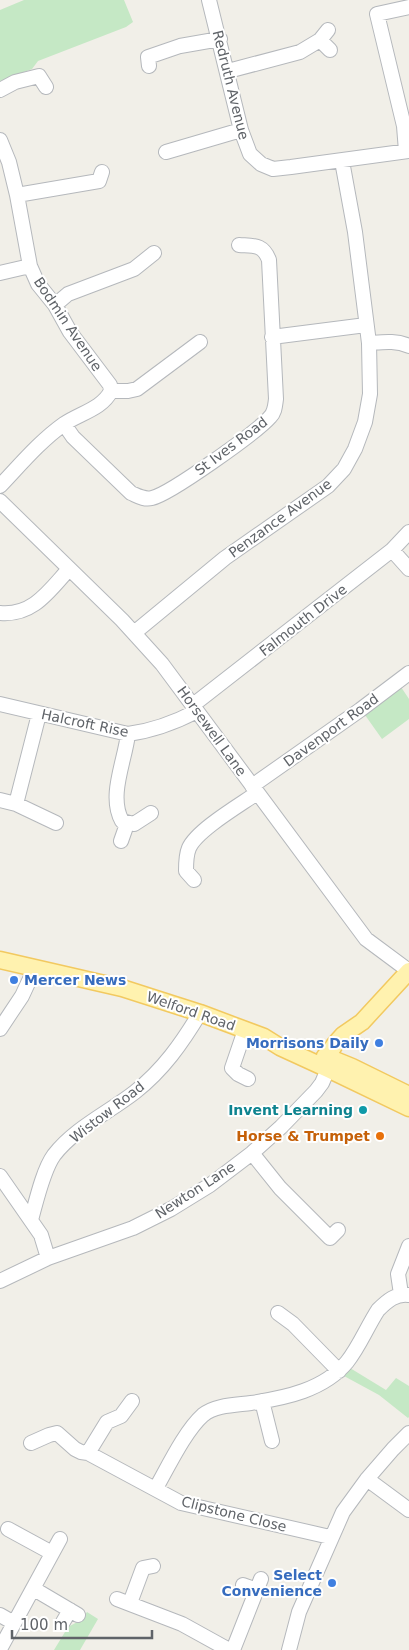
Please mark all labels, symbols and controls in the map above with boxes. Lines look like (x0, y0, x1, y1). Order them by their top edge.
street label: Redruth Avenue (210, 29, 252, 141)
street label: Bodmin Avenue (31, 274, 105, 374)
street label: St Ives Road (192, 414, 270, 478)
street label: Penzance Avenue (226, 475, 334, 561)
street label: Falmouth Drive (256, 581, 350, 659)
street label: Horsewell Lane (174, 683, 250, 779)
street label: Davenport Road (280, 690, 382, 770)
street label: Halcroft Rise (40, 706, 130, 740)
place label: Mercer News (24, 972, 126, 988)
marker: Mercer News (8, 974, 20, 986)
street label: Welford Road (144, 988, 238, 1034)
place label: Morrisons Daily (246, 1035, 369, 1051)
marker: Morrisons Daily (373, 1037, 385, 1049)
street label: Wistow Road (67, 1078, 147, 1146)
place label: Invent Learning (228, 1102, 353, 1118)
marker: Invent Learning (357, 1104, 369, 1116)
place label: Horse & Trumpet (236, 1128, 370, 1144)
marker: Horse & Trumpet (374, 1130, 386, 1142)
street label: Newton Lane (152, 1158, 238, 1222)
street label: Clipstone Close (180, 1493, 288, 1535)
place label: Select Convenience (221, 1567, 322, 1599)
marker: Select Convenience (326, 1577, 338, 1589)
scale bar (12, 1608, 152, 1640)
text: 100 m (20, 1616, 68, 1634)

